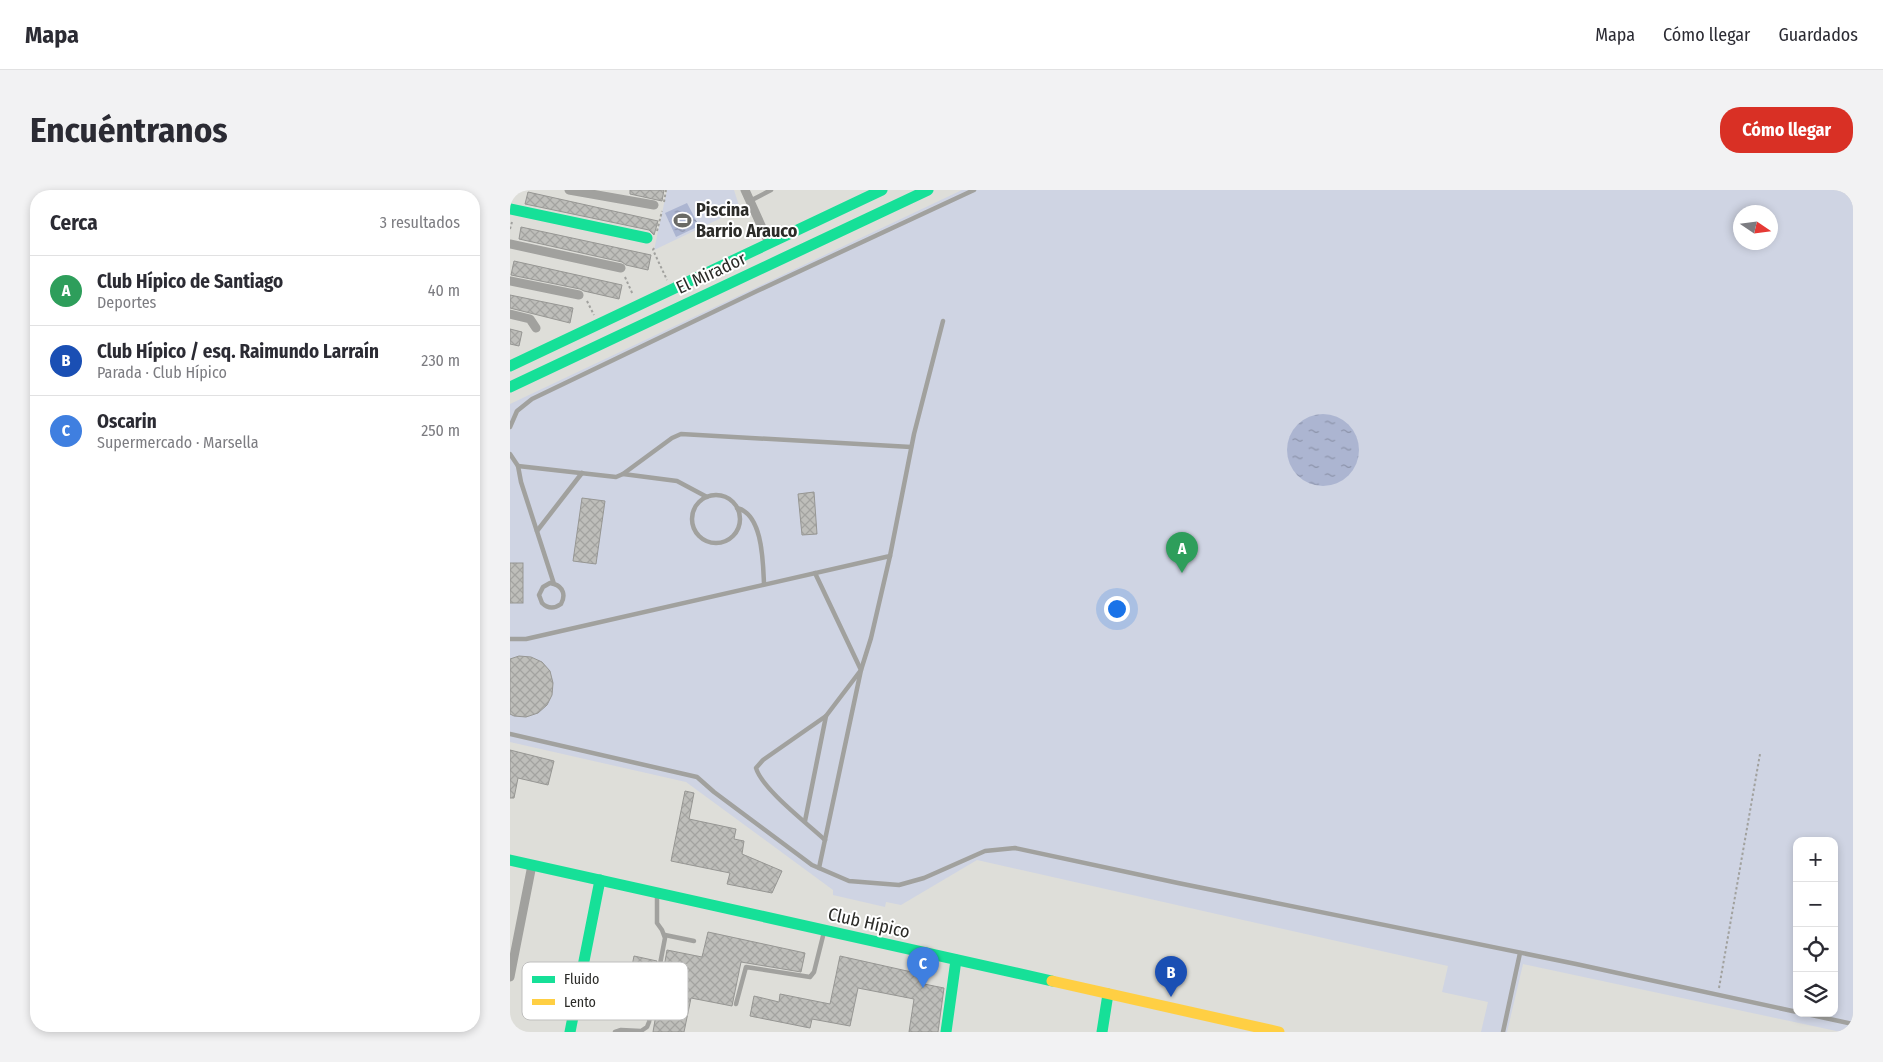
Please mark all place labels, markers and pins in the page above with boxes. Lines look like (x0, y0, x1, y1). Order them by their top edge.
place label: Piscina Barrio Arauco (696, 199, 798, 242)
sports icon: Piscina Barrio Arauco (672, 210, 692, 230)
pin: A (1166, 532, 1198, 573)
pin: C (907, 947, 939, 988)
pin: B (1155, 956, 1187, 997)

